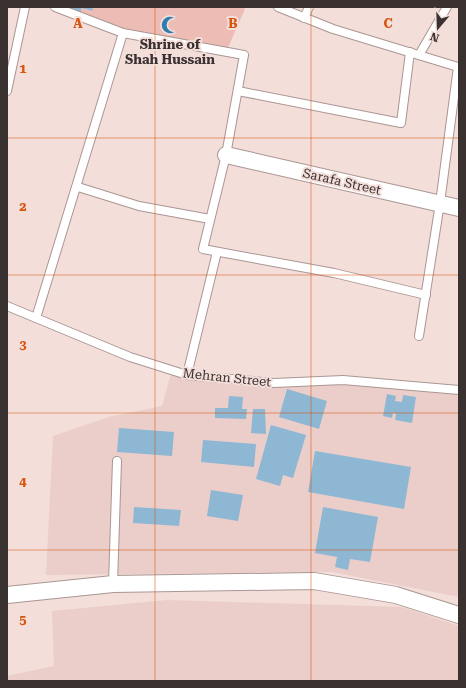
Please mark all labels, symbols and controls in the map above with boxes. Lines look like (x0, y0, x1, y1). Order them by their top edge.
north arrow (418, 8, 458, 48)
mosque icon: Shrine of Shah Hussain (160, 15, 180, 35)
text: A (73, 16, 83, 31)
text: B (228, 16, 238, 31)
text: C (383, 16, 393, 31)
text: N (428, 29, 441, 45)
place label: Shrine of Shah Hussain (125, 37, 215, 67)
text: 1 (19, 61, 27, 76)
street label: Sarafa Street (301, 165, 383, 198)
text: 2 (19, 199, 27, 214)
text: 3 (19, 337, 27, 352)
street label: Mehran Street (182, 365, 272, 390)
text: 4 (19, 474, 27, 489)
text: 5 (19, 612, 27, 627)

